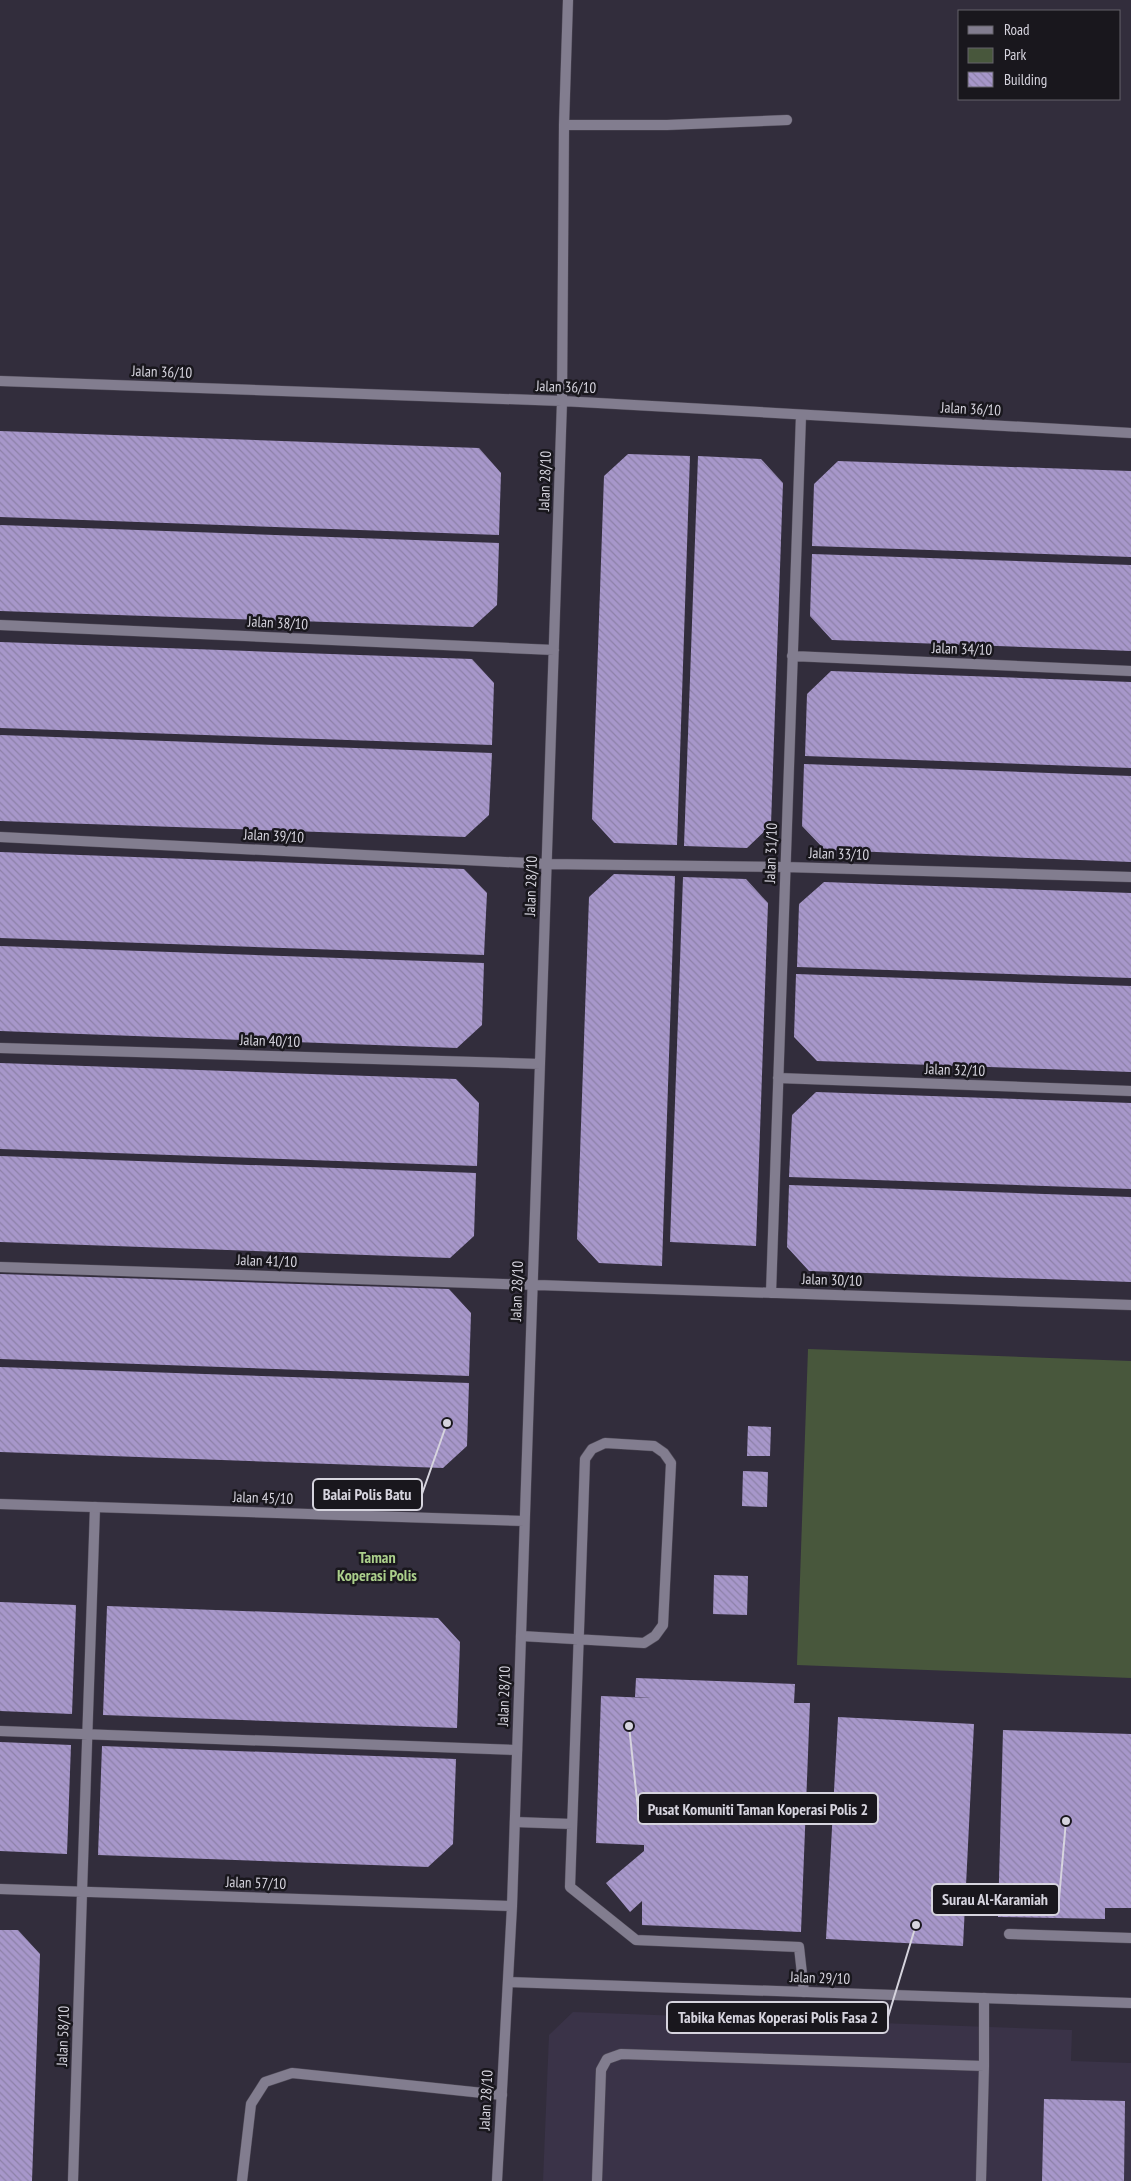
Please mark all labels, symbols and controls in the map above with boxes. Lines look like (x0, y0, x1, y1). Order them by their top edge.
legend (958, 10, 1121, 100)
text: Road (1004, 20, 1030, 39)
text: Park (1004, 45, 1026, 64)
text: Building (1004, 70, 1047, 89)
street label: Jalan 36/10 (131, 361, 193, 382)
street label: Jalan 36/10 (535, 376, 597, 397)
street label: Jalan 36/10 (939, 397, 1002, 420)
street label: Jalan 28/10 (534, 450, 555, 512)
street label: Jalan 38/10 (246, 611, 309, 634)
street label: Jalan 34/10 (931, 638, 993, 659)
street label: Jalan 31/10 (760, 822, 781, 884)
street label: Jalan 39/10 (242, 824, 305, 847)
street label: Jalan 33/10 (808, 843, 870, 864)
street label: Jalan 28/10 (520, 855, 541, 917)
street label: Jalan 40/10 (239, 1030, 301, 1051)
street label: Jalan 32/10 (924, 1059, 986, 1080)
street label: Jalan 41/10 (236, 1250, 298, 1271)
street label: Jalan 28/10 (506, 1260, 527, 1322)
street label: Jalan 30/10 (801, 1269, 863, 1290)
callout: Balai Polis Batu (313, 1479, 422, 1510)
text: Balai Polis Batu (323, 1484, 411, 1504)
street label: Jalan 45/10 (232, 1487, 294, 1508)
district label: Taman Koperasi Polis (337, 1547, 417, 1585)
street label: Jalan 28/10 (493, 1665, 514, 1727)
callout: Pusat Komuniti Taman Koperasi Polis 2 (638, 1793, 878, 1824)
text: Pusat Komuniti Taman Koperasi Polis 2 (648, 1799, 868, 1819)
street label: Jalan 57/10 (225, 1872, 287, 1893)
callout: Surau Al-Karamiah (932, 1884, 1059, 1915)
text: Surau Al-Karamiah (942, 1889, 1048, 1909)
street label: Jalan 29/10 (789, 1967, 851, 1988)
callout: Tabika Kemas Koperasi Polis Fasa 2 (667, 2002, 888, 2033)
street label: Jalan 58/10 (52, 2005, 73, 2067)
text: Tabika Kemas Koperasi Polis Fasa 2 (678, 2007, 878, 2027)
street label: Jalan 28/10 (474, 2069, 497, 2132)

